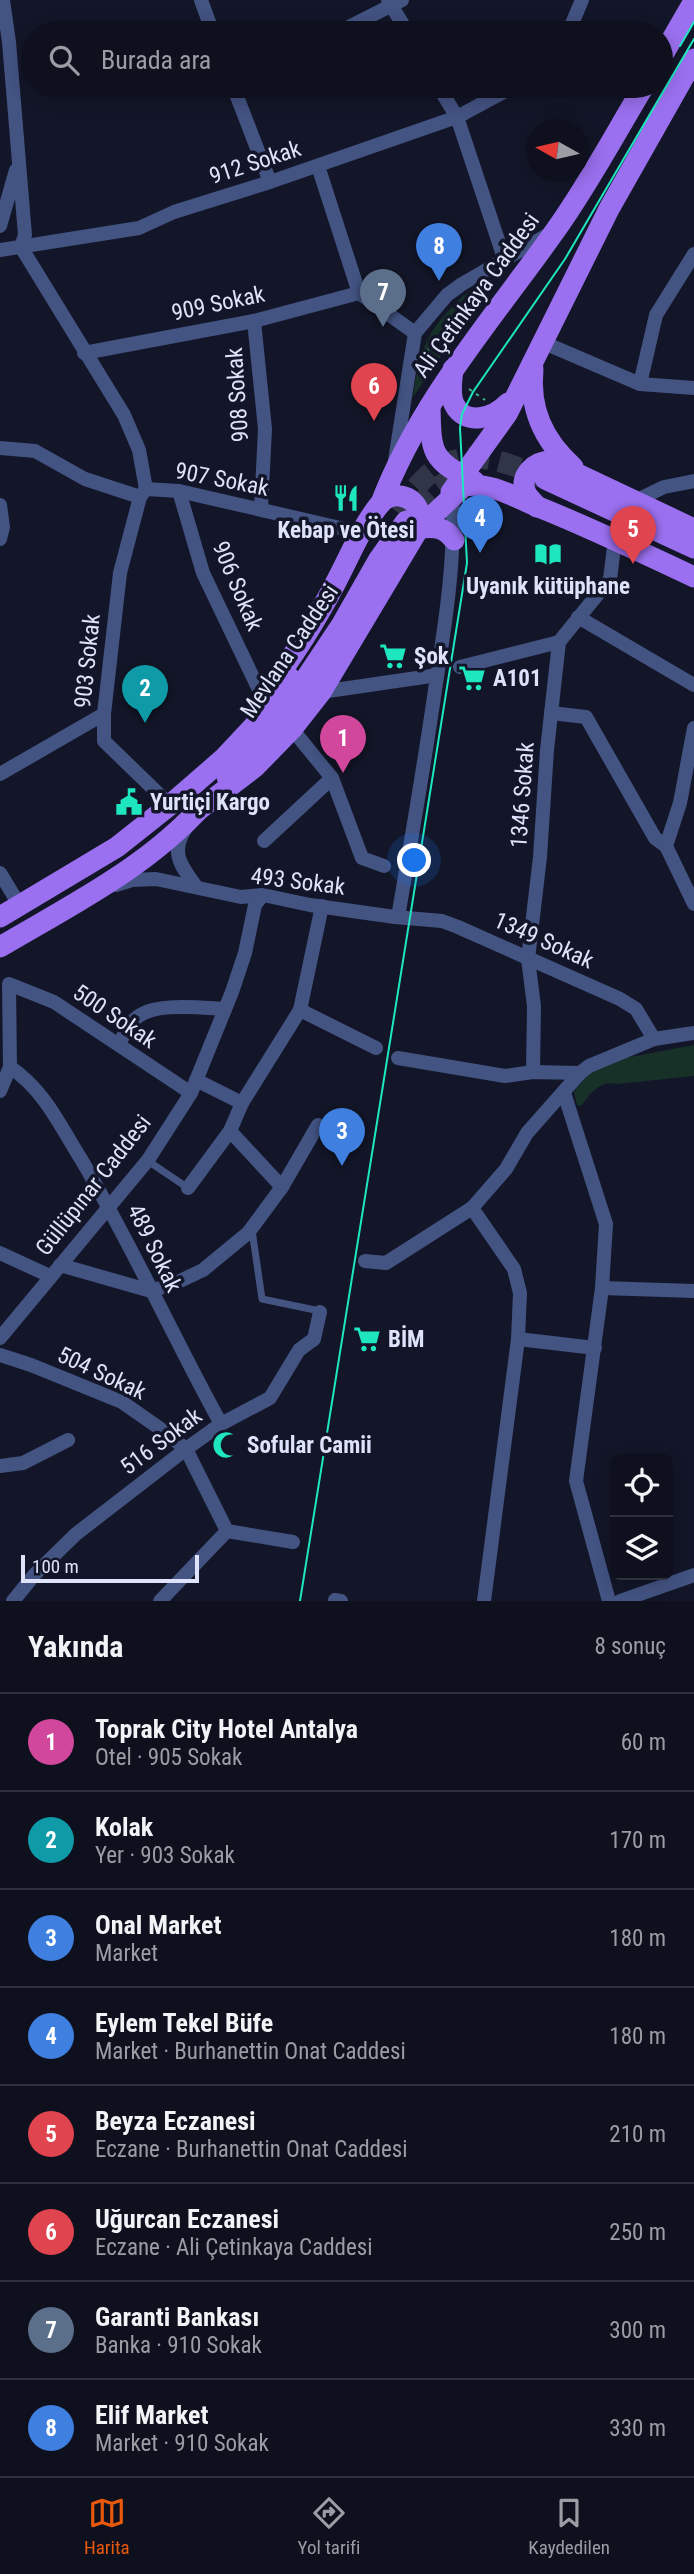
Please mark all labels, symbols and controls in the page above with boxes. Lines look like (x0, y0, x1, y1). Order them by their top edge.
search box (21, 21, 673, 98)
icon: search (45, 41, 83, 79)
text: Burada ara (101, 45, 211, 75)
north arrow (526, 119, 589, 182)
street label: 912 Sokak (206, 135, 305, 190)
street label: Ali Çetinkaya Caddesi (408, 208, 545, 383)
pin: 8 (416, 223, 462, 281)
pin: 7 (360, 269, 406, 327)
street label: 909 Sokak (169, 280, 268, 327)
street label: 908 Sokak (221, 346, 254, 443)
pin: 6 (351, 363, 397, 421)
street label: 907 Sokak (173, 457, 272, 502)
restaurant icon: Kebap ve Ötesi (331, 483, 361, 513)
pin: 4 (457, 495, 503, 553)
pin: 5 (610, 506, 656, 564)
place label: Kebap ve Ötesi (277, 516, 415, 544)
street label: 906 Sokak (207, 537, 269, 636)
library icon: Uyanık kütüphane (533, 539, 563, 569)
place label: Uyanık kütüphane (466, 573, 630, 600)
street label: Mevlana Caddesi (235, 579, 344, 723)
street label: 903 Sokak (69, 612, 106, 709)
supermarket icon: Şok (378, 641, 408, 671)
place label: Şok (414, 643, 450, 670)
supermarket icon: A101 (457, 663, 487, 693)
pin: 2 (122, 665, 168, 723)
place label: A101 (493, 665, 542, 692)
pin: 1 (320, 715, 366, 773)
street label: 1346 Sokak (505, 741, 540, 849)
public building icon: Yurtiçi Kargo (114, 787, 144, 817)
place label: Yurtiçi Kargo (150, 789, 270, 816)
your location (397, 843, 431, 877)
street label: 493 Sokak (249, 862, 347, 901)
street label: 1349 Sokak (490, 907, 598, 975)
street label: 500 Sokak (68, 979, 162, 1054)
pin: 3 (319, 1108, 365, 1166)
street label: Güllüpınar Caddesi (30, 1110, 157, 1261)
street label: 489 Sokak (122, 1200, 188, 1297)
supermarket icon: BİM (352, 1324, 382, 1354)
place label: BİM (388, 1325, 425, 1353)
street label: 504 Sokak (53, 1341, 151, 1406)
street label: 516 Sokak (115, 1402, 208, 1481)
mosque icon: Sofular Camii (211, 1430, 241, 1460)
place label: Sofular Camii (247, 1432, 372, 1459)
map controls (610, 1454, 673, 1580)
button: locate (610, 1454, 673, 1517)
button: layers (610, 1517, 673, 1580)
scale bar (21, 1552, 200, 1584)
text: 100 m (32, 1555, 79, 1578)
text: Yakında (28, 1629, 123, 1664)
text: 8 sonuç (594, 1633, 666, 1660)
text: Toprak City Hotel Antalya (95, 1714, 358, 1744)
text: 1 (45, 1729, 57, 1756)
text: 60 m (621, 1729, 666, 1756)
text: Otel · 905 Sokak (95, 1744, 242, 1771)
text: Kolak (95, 1812, 153, 1842)
text: 2 (45, 1827, 57, 1854)
text: 170 m (609, 1827, 666, 1854)
text: Yer · 903 Sokak (95, 1842, 235, 1869)
text: Onal Market (95, 1910, 221, 1940)
text: 3 (45, 1925, 57, 1952)
text: 180 m (609, 1925, 666, 1952)
text: Market (95, 1940, 158, 1967)
text: Eylem Tekel Büfe (95, 2008, 273, 2038)
text: 4 (45, 2023, 57, 2050)
text: 180 m (609, 2023, 666, 2050)
text: Market · Burhanettin Onat Caddesi (95, 2038, 406, 2065)
text: Beyza Eczanesi (95, 2106, 256, 2136)
text: 5 (45, 2121, 57, 2148)
text: 210 m (609, 2121, 666, 2148)
text: Eczane · Burhanettin Onat Caddesi (95, 2136, 408, 2163)
text: Uğurcan Eczanesi (95, 2204, 279, 2234)
text: 6 (45, 2219, 57, 2246)
text: 250 m (609, 2219, 666, 2246)
text: Eczane · Ali Çetinkaya Caddesi (95, 2234, 373, 2261)
text: Garanti Bankası (95, 2302, 259, 2332)
text: 7 (45, 2317, 57, 2344)
text: 300 m (609, 2317, 666, 2344)
text: Banka · 910 Sokak (95, 2332, 262, 2359)
text: Elif Market (95, 2400, 209, 2430)
text: 8 (45, 2415, 57, 2442)
text: 330 m (609, 2415, 666, 2442)
text: Market · 910 Sokak (95, 2430, 269, 2457)
tab: Harita (84, 2494, 130, 2559)
tab: Yol tarifi (298, 2494, 360, 2559)
tab: Kaydedilen (528, 2494, 610, 2559)

